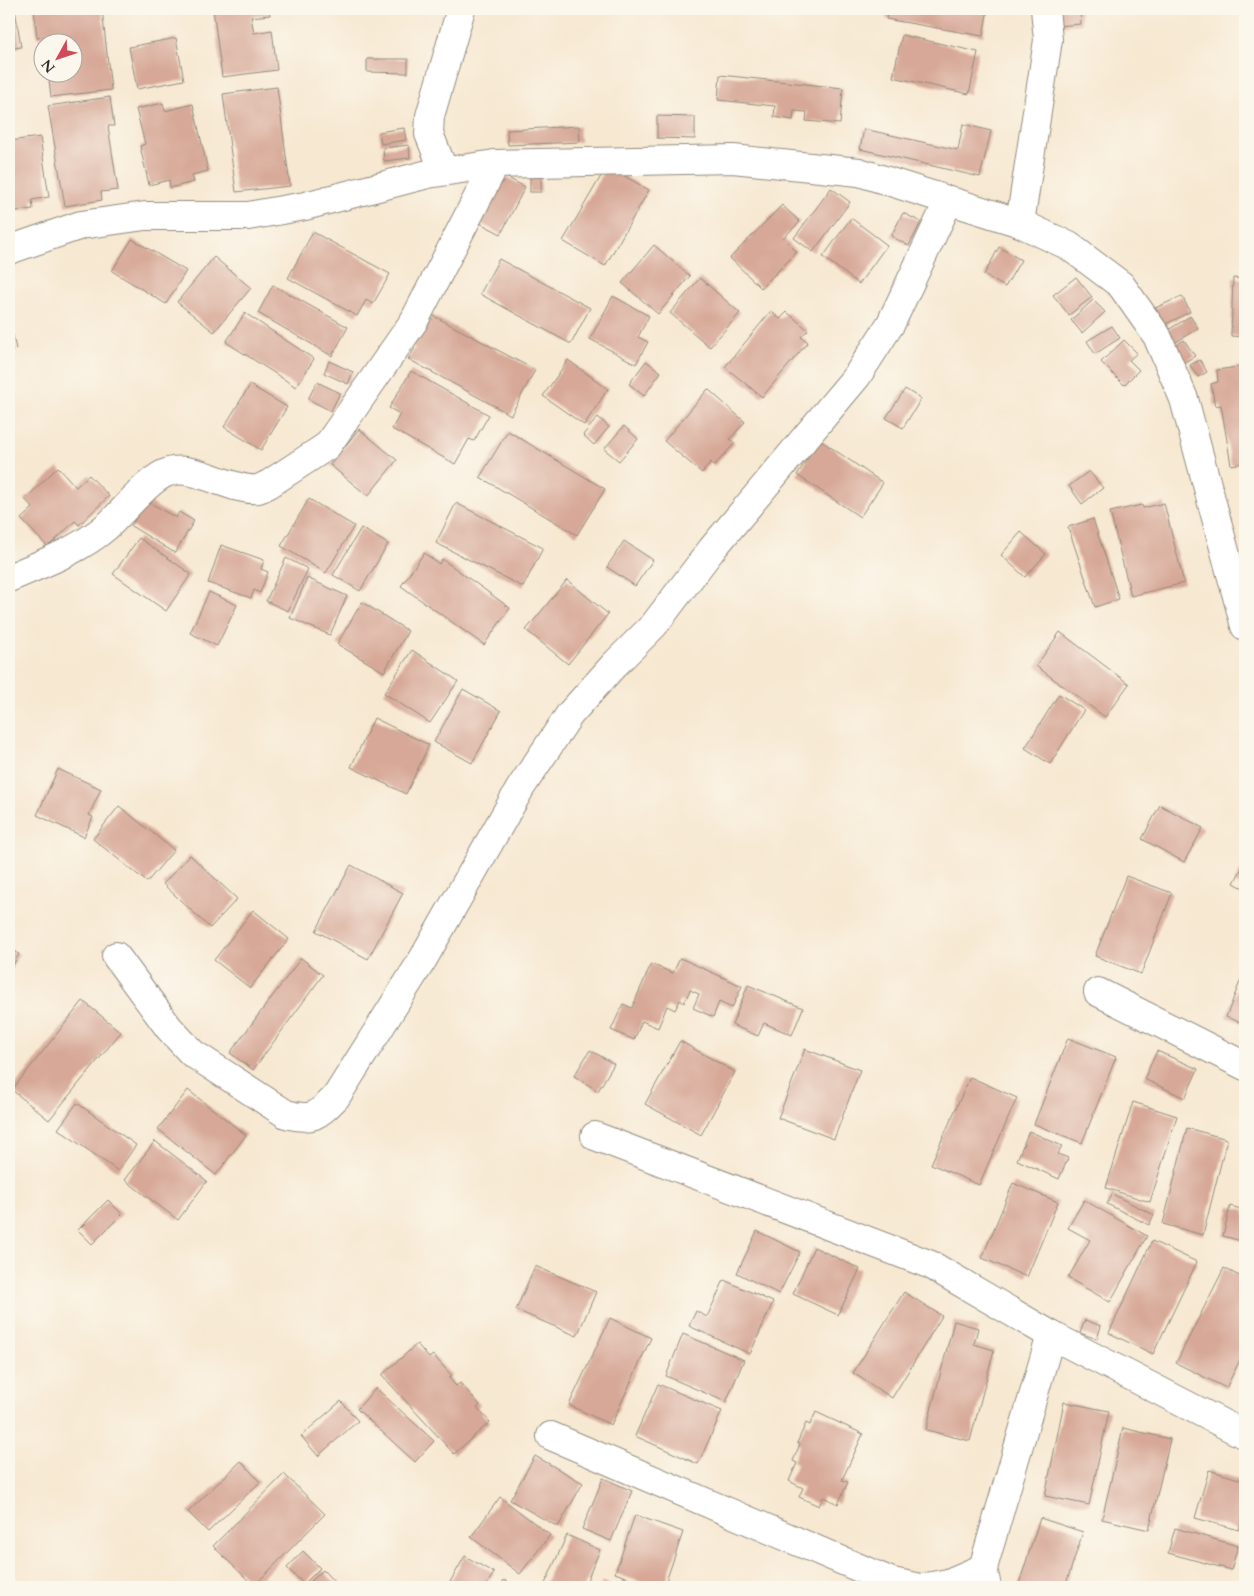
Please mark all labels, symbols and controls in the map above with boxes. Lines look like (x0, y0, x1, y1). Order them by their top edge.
north arrow (32, 32, 82, 82)
text: N (37, 55, 60, 77)

